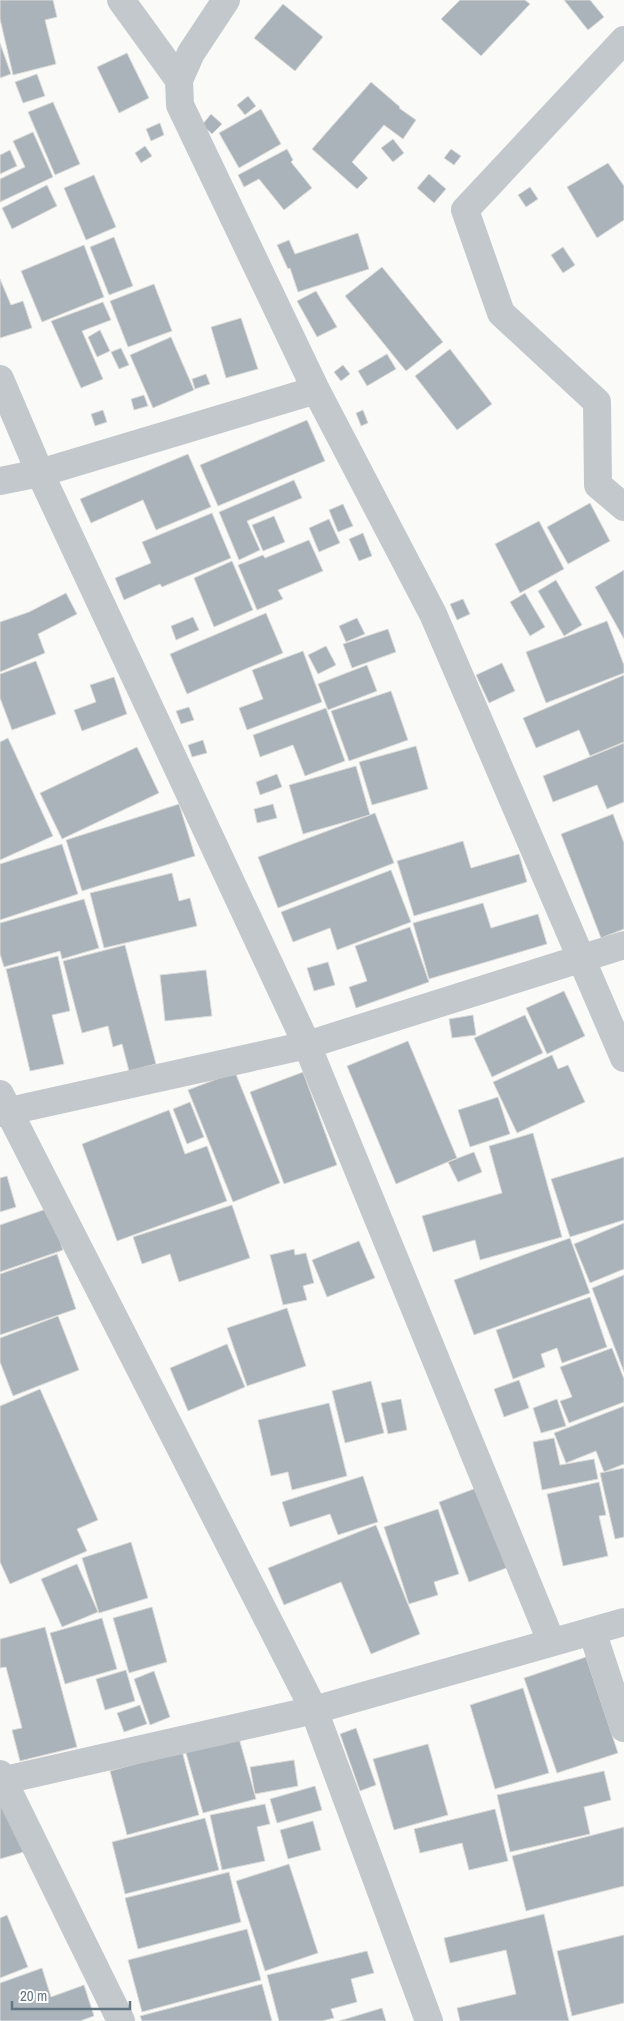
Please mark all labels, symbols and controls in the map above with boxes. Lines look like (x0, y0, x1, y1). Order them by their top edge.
scale bar (12, 1978, 130, 2010)
text: 20 m (20, 1985, 47, 2006)

